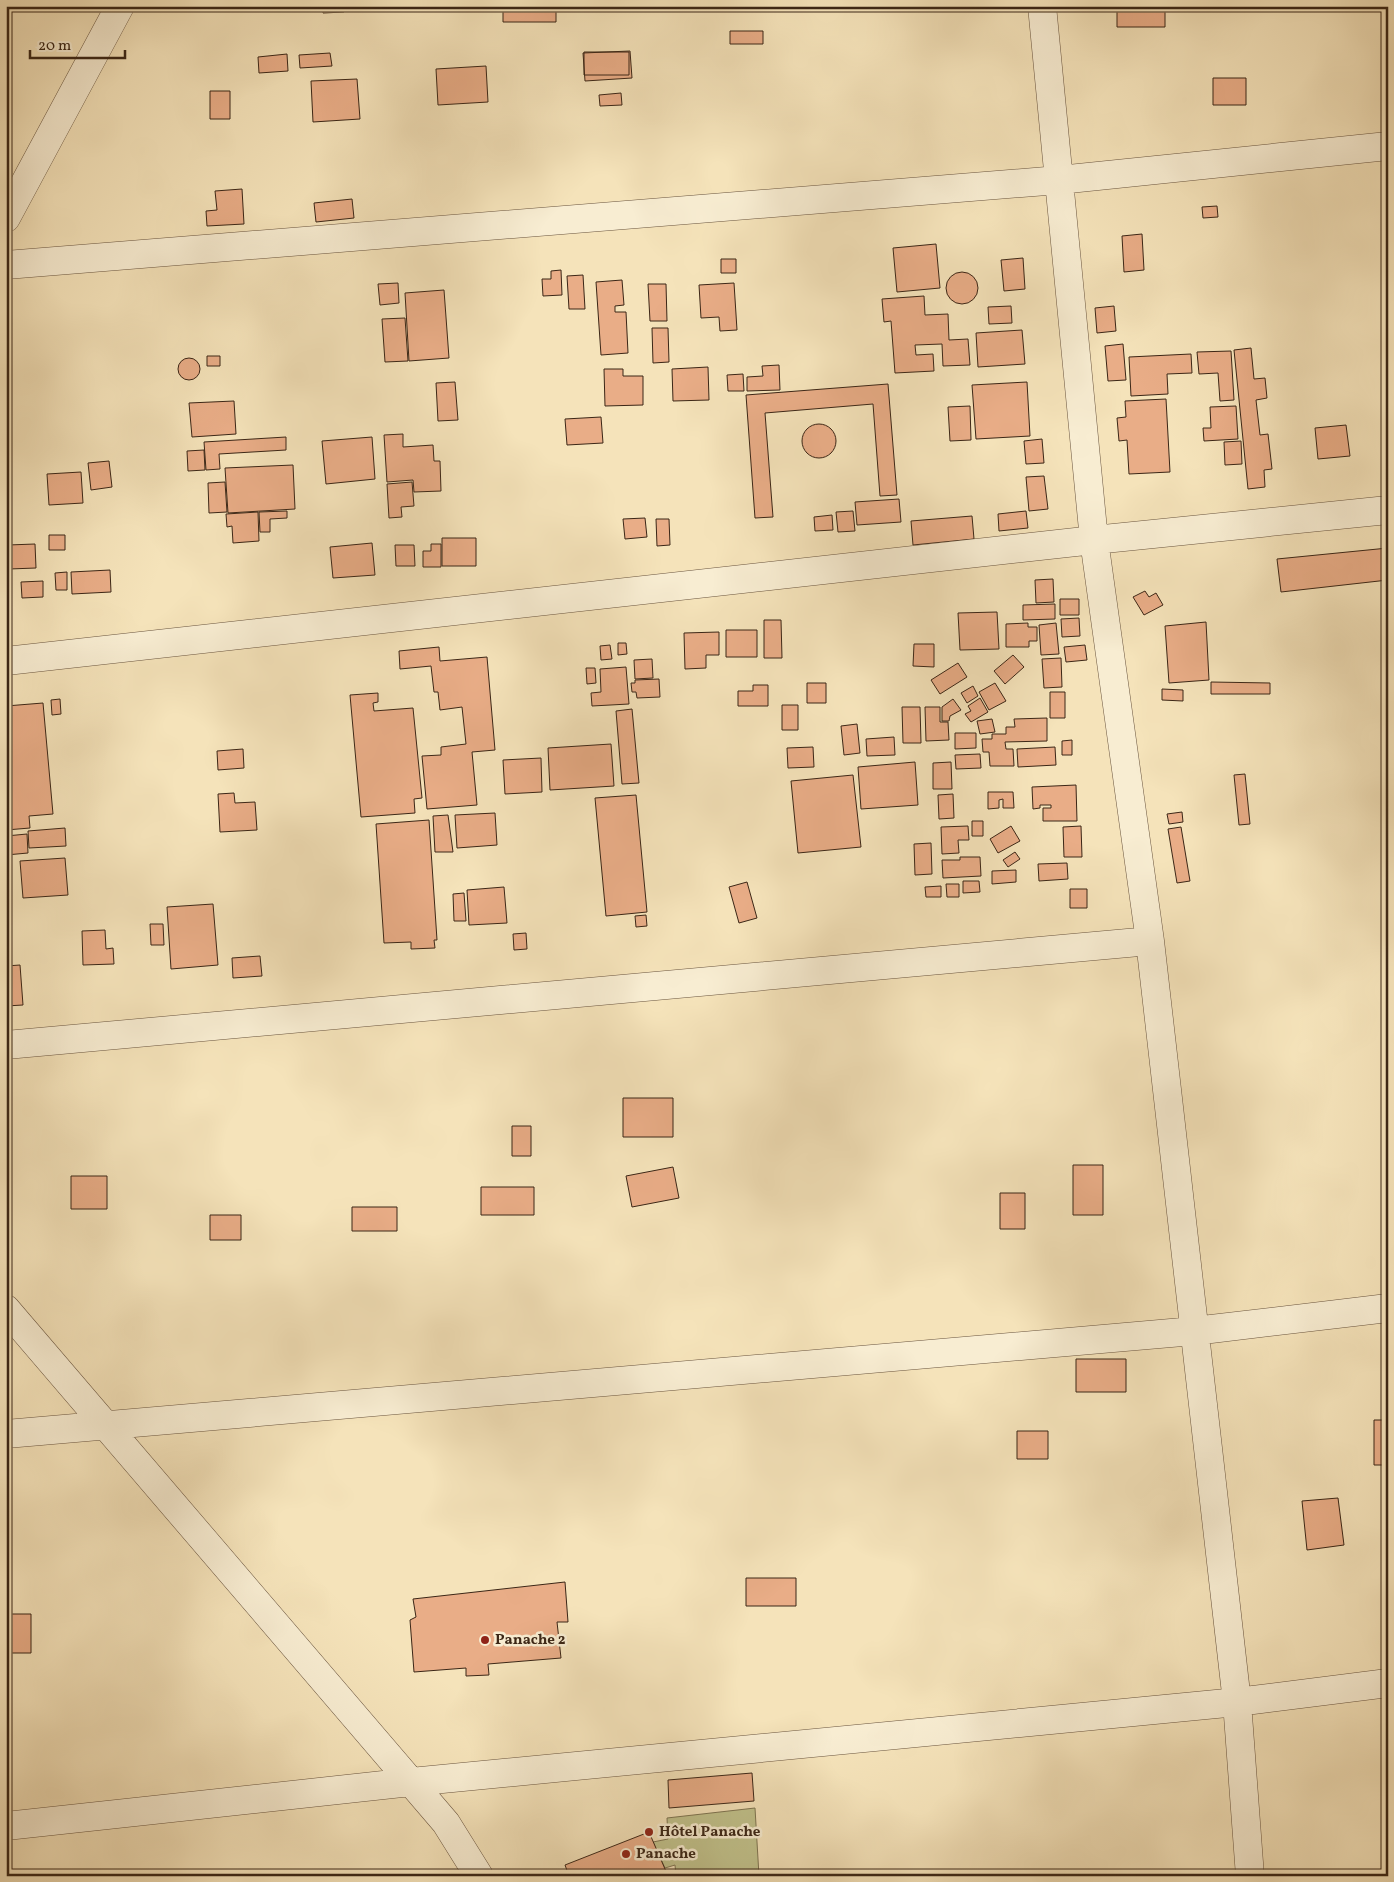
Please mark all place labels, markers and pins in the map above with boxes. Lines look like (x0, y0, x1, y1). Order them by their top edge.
place label: Panache 2 (495, 1630, 566, 1651)
marker: Panache 2 (479, 1634, 491, 1646)
place label: Hôtel Panache (659, 1822, 761, 1843)
marker: Hôtel Panache (643, 1826, 655, 1838)
place label: Panache (636, 1844, 696, 1865)
marker: Panache (620, 1848, 632, 1860)

